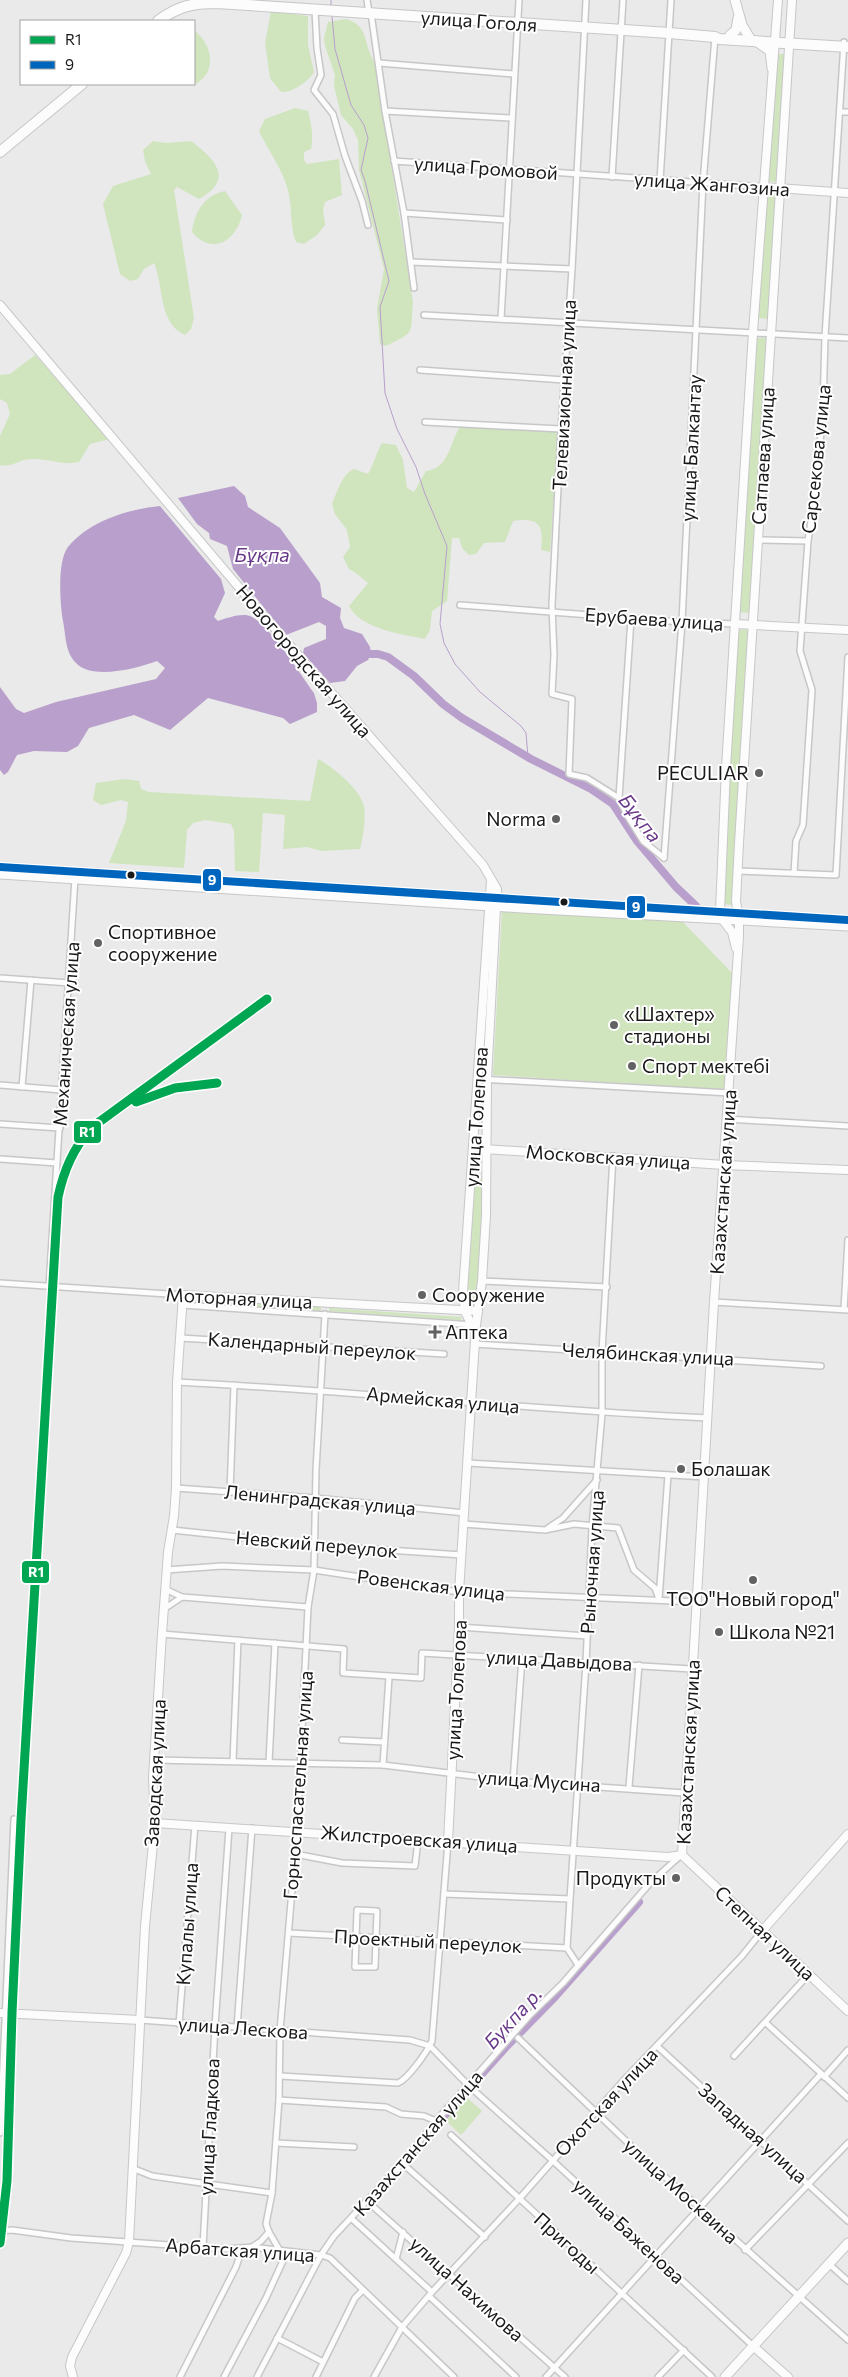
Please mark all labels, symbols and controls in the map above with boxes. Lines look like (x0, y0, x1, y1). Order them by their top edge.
street label: улица Гоголя (420, 5, 538, 36)
legend (20, 20, 195, 85)
text: R1 (65, 30, 81, 48)
text: 9 (65, 55, 74, 73)
street label: улица Громовой (413, 151, 559, 184)
street label: улица Жангозина (633, 167, 791, 200)
street label: Телевизионная улица (547, 299, 580, 491)
street label: улица Балкантау (675, 374, 706, 522)
street label: Сарсекова улица (796, 383, 835, 535)
street label: Сатпаева улица (746, 386, 779, 526)
water label: Бұқпа (234, 542, 290, 566)
street label: Новогородская улица (232, 580, 377, 742)
street label: Ерубаева улица (584, 602, 724, 635)
place label: PECULIAR (657, 761, 749, 784)
marker: PECULIAR (753, 767, 765, 779)
water label: Бұқпа (614, 788, 667, 847)
place label: Norma (486, 807, 546, 830)
marker: Norma (550, 813, 562, 825)
line badge: 9 (202, 868, 222, 892)
unlabelled marker (126, 870, 136, 880)
text: 9 (208, 871, 217, 888)
line badge: 9 (626, 895, 646, 919)
unlabelled marker (559, 897, 569, 907)
text: 9 (632, 898, 641, 915)
place label: Спортивное сооружение (108, 920, 217, 965)
marker: Спортивное сооружение (92, 937, 104, 949)
street label: Механическая улица (48, 941, 83, 1127)
place label: «Шахтер» стадионы (624, 1002, 715, 1047)
marker: «Шахтер» стадионы (608, 1019, 620, 1031)
street label: улица Толепова (459, 1046, 492, 1188)
place label: Спорт мектебі (642, 1054, 770, 1077)
marker: Спорт мектебі (626, 1060, 638, 1072)
street label: Казахстанская улица (705, 1089, 740, 1275)
line badge: R1 (73, 1120, 102, 1144)
text: R1 (79, 1123, 95, 1140)
street label: Московская улица (525, 1139, 691, 1174)
street label: Моторная улица (165, 1282, 313, 1313)
place label: Сооружение (432, 1283, 545, 1306)
marker: Сооружение (416, 1289, 428, 1301)
place label: Аптека (445, 1320, 508, 1343)
marker: Аптека (429, 1326, 441, 1338)
street label: Календарный переулок (207, 1327, 417, 1364)
street label: Челябинская улица (562, 1338, 735, 1369)
street label: Армейская улица (366, 1381, 521, 1418)
place label: Болашак (691, 1457, 771, 1480)
marker: Болашак (675, 1463, 687, 1475)
street label: Ленинградская улица (223, 1480, 417, 1519)
street label: Рыночная улица (575, 1489, 608, 1635)
street label: Невский переулок (235, 1525, 399, 1562)
line badge: R1 (21, 1560, 50, 1584)
text: R1 (28, 1563, 44, 1580)
street label: Ровенская улица (356, 1564, 506, 1605)
marker: ТОО"Новый город" (747, 1574, 759, 1586)
place label: ТОО"Новый город" (666, 1587, 840, 1610)
street label: улица Толепова (440, 1619, 471, 1761)
place label: Школа №21 (729, 1620, 835, 1643)
marker: Школа №21 (713, 1626, 725, 1638)
street label: улица Давыдова (485, 1644, 633, 1675)
street label: Казахстанская улица (671, 1659, 704, 1845)
street label: Горноспасательная улица (278, 1670, 317, 1900)
street label: Заводская улица (139, 1698, 170, 1848)
street label: улица Мусина (477, 1765, 602, 1796)
street label: Жилстроевская улица (320, 1820, 518, 1857)
street label: Купалы улица (171, 1862, 202, 1986)
place label: Продукты (576, 1866, 666, 1889)
marker: Продукты (670, 1872, 682, 1884)
street label: Степная улица (710, 1880, 820, 1985)
street label: Проектный переулок (333, 1924, 523, 1957)
water label: Букпа р. (478, 1981, 546, 2053)
street label: улица Лескова (177, 2011, 309, 2044)
street label: Охотская улица (549, 2043, 662, 2161)
street label: улица Гладкова (193, 2058, 224, 2196)
street label: Казахстанская улица (348, 2065, 487, 2220)
street label: Западная улица (694, 2078, 813, 2188)
street label: улица Москвина (619, 2133, 743, 2248)
street label: улица Баженова (569, 2173, 690, 2288)
street label: Пригоды (530, 2207, 605, 2278)
street label: улица Нахимова (406, 2231, 529, 2346)
street label: Арбатская улица (165, 2233, 315, 2266)

